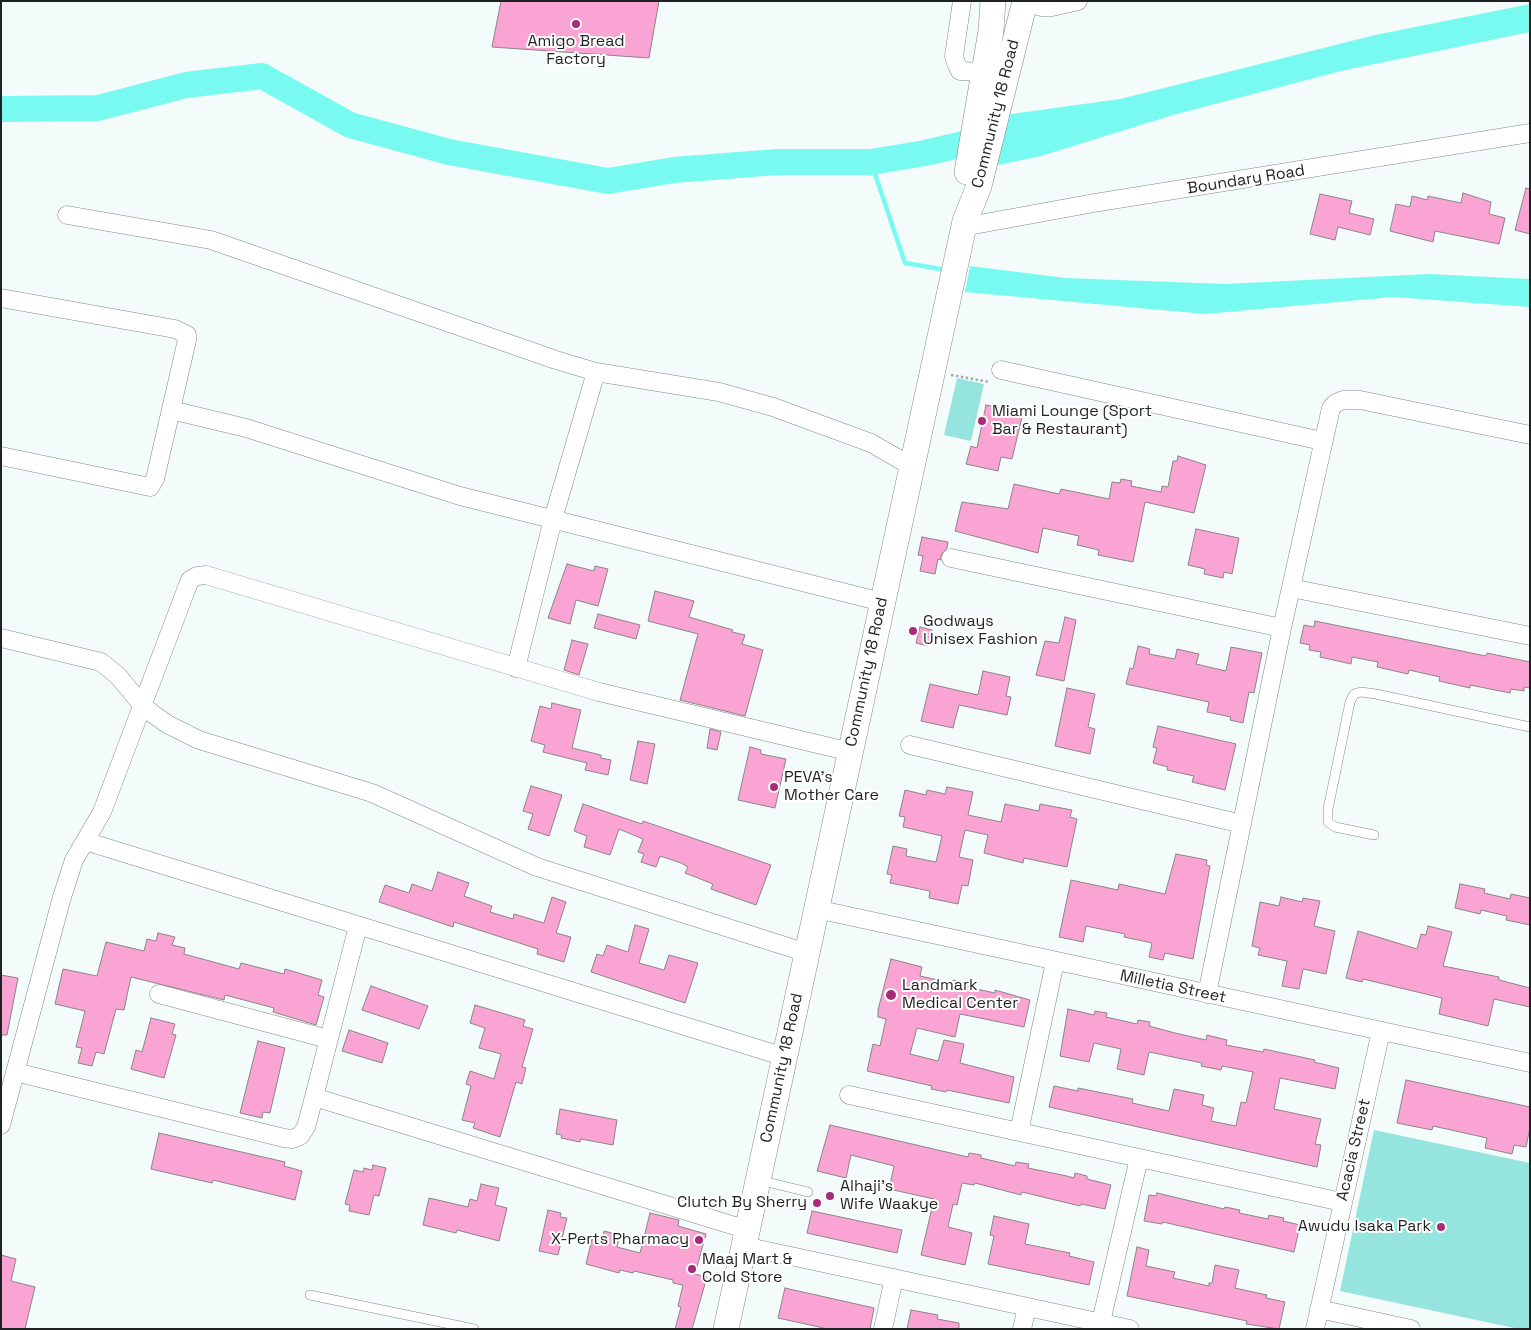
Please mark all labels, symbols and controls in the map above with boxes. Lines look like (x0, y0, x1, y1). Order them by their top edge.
marker: Amigo Bread Factory (570, 18, 582, 30)
place label: Amigo Bread Factory (527, 32, 625, 70)
street label: Community 18 Road (968, 38, 1024, 190)
street label: Boundary Road (1186, 161, 1306, 199)
place label: Miami Lounge (Sport Bar & Restaurant) (992, 402, 1152, 440)
marker: Miami Lounge (Sport Bar & Restaurant) (976, 415, 988, 427)
street label: Community 18 Road (842, 595, 892, 749)
place label: Godways Unisex Fashion (923, 612, 1038, 650)
marker: Godways Unisex Fashion (907, 625, 919, 637)
place label: PEVA’s Mother Care (784, 768, 879, 806)
marker: PEVA’s Mother Care (768, 781, 780, 793)
street label: Milletia Street (1118, 966, 1228, 1008)
place label: Landmark Medical Center (902, 976, 1018, 1014)
marker: Landmark Medical Center (884, 988, 898, 1002)
street label: Community 18 Road (757, 991, 807, 1145)
street label: Acacia Street (1333, 1097, 1375, 1203)
place label: Alhaji’s Wife Waakye (840, 1177, 938, 1215)
marker: Alhaji’s Wife Waakye (824, 1190, 836, 1202)
place label: Clutch By Sherry (677, 1193, 807, 1213)
marker: Clutch By Sherry (811, 1197, 823, 1209)
place label: Awudu Isaka Park (1298, 1217, 1431, 1237)
marker: Awudu Isaka Park (1435, 1221, 1447, 1233)
place label: X-Perts Pharmacy (551, 1230, 689, 1250)
marker: X-Perts Pharmacy (693, 1234, 705, 1246)
place label: Maaj Mart & Cold Store (702, 1250, 793, 1288)
marker: Maaj Mart & Cold Store (686, 1263, 698, 1275)

